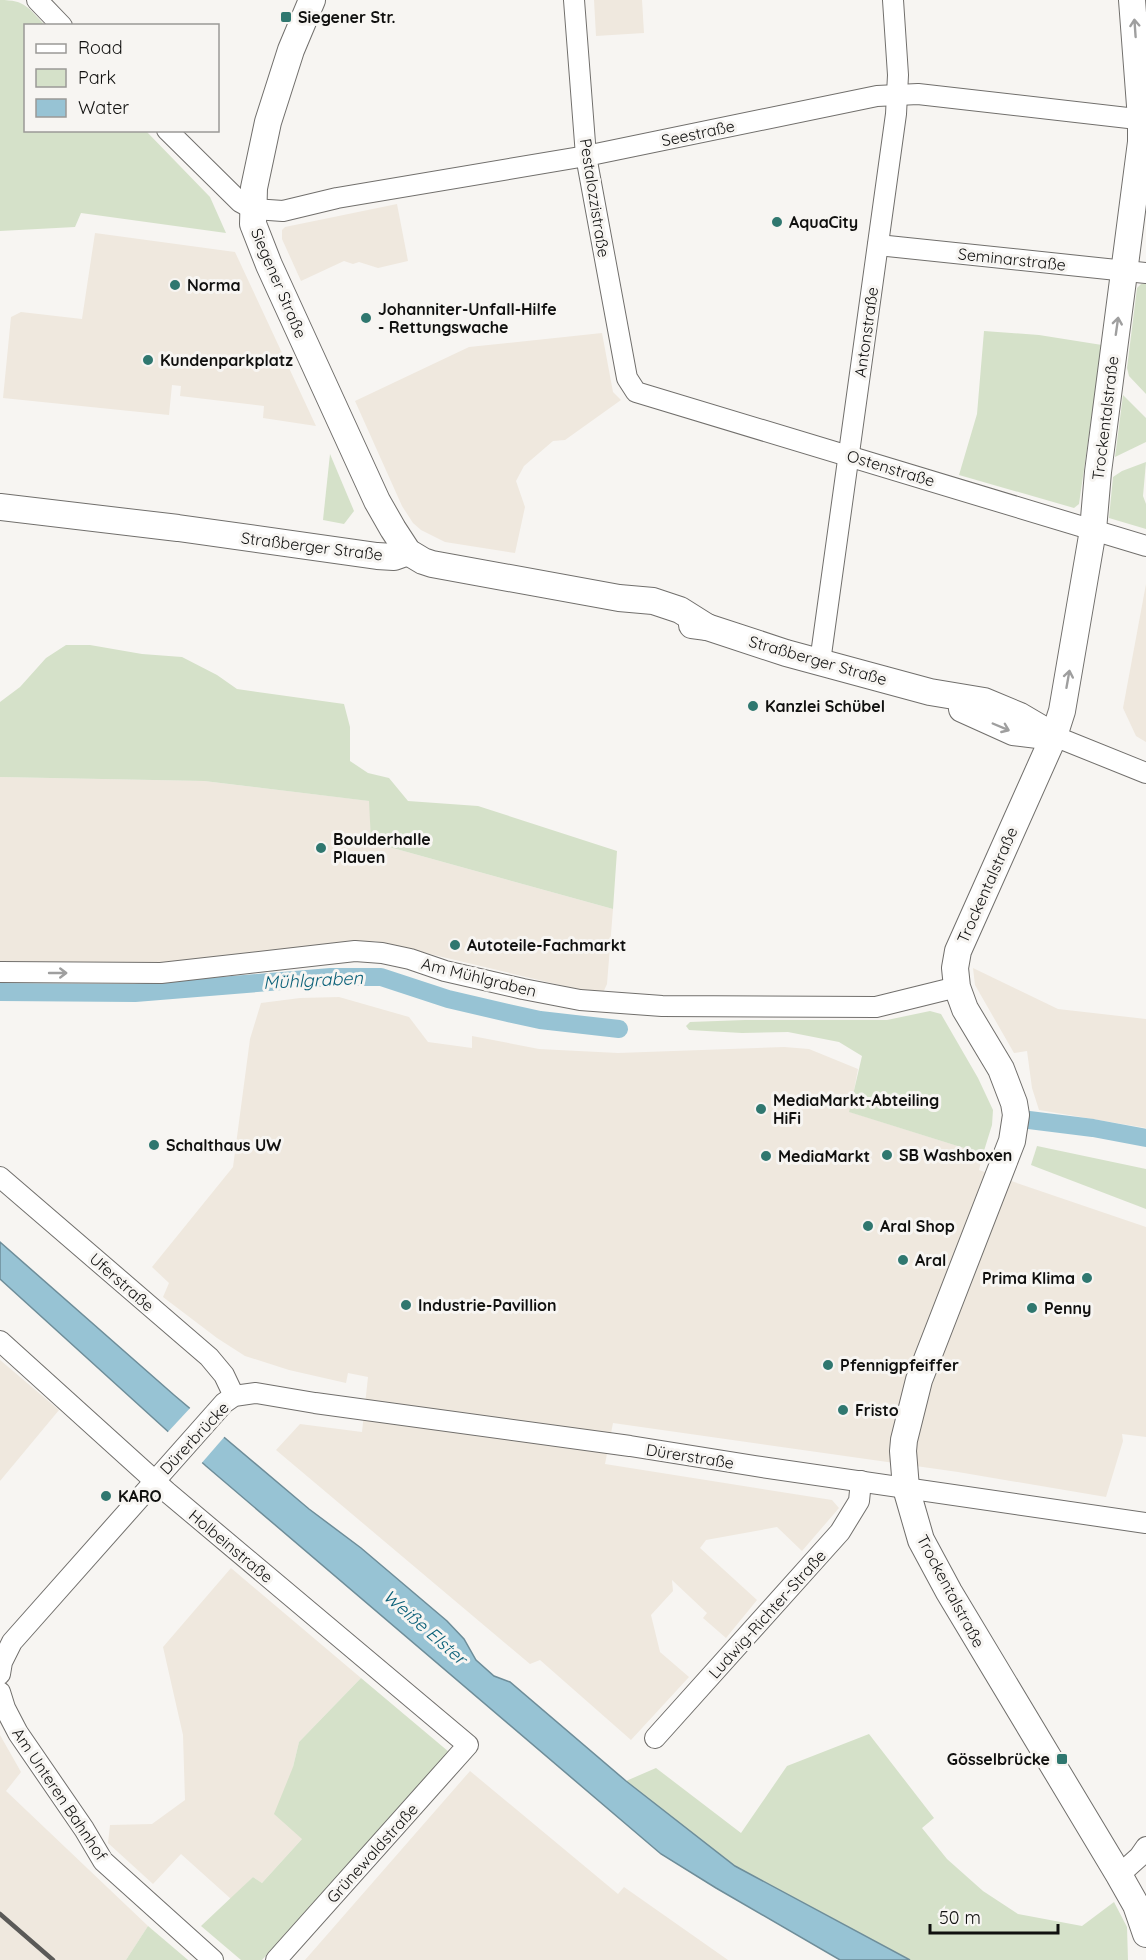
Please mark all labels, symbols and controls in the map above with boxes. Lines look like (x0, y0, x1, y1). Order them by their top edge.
place label: Siegener Str. (298, 7, 396, 27)
marker: Siegener Str. (279, 10, 293, 24)
one-way arrow (1129, 18, 1140, 38)
legend (24, 24, 219, 132)
text: Road (78, 36, 123, 59)
text: Park (78, 66, 116, 89)
text: Water (78, 96, 129, 119)
street label: Seestraße (660, 115, 736, 151)
street label: Pestalozzistraße (576, 137, 614, 259)
place label: AquaCity (789, 212, 858, 232)
marker: AquaCity (770, 215, 784, 229)
street label: Siegener Straße (247, 225, 311, 341)
street label: Seminarstraße (957, 243, 1067, 275)
place label: Norma (187, 275, 241, 295)
marker: Norma (168, 278, 182, 292)
street label: Antonstraße (850, 285, 882, 379)
place label: Johanniter-Unfall-Hilfe - Rettungswache (378, 299, 557, 337)
marker: Johanniter-Unfall-Hilfe - Rettungswache (359, 311, 373, 325)
one-way arrow (1112, 317, 1123, 336)
place label: Kundenparkplatz (160, 350, 293, 370)
marker: Kundenparkplatz (141, 353, 155, 367)
street label: Trockentalstraße (1087, 355, 1123, 481)
street label: Ostenstraße (845, 445, 937, 491)
street label: Straßberger Straße (240, 527, 384, 565)
street label: Straßberger Straße (747, 631, 889, 689)
one-way arrow (1063, 670, 1074, 690)
place label: Kanzlei Schübel (765, 696, 885, 716)
marker: Kanzlei Schübel (746, 699, 760, 713)
one-way arrow (992, 722, 1010, 733)
street label: Trockentalstraße (952, 824, 1022, 946)
place label: Boulderhalle Plauen (333, 829, 431, 867)
marker: Boulderhalle Plauen (314, 841, 328, 855)
place label: Autoteile-Fachmarkt (467, 935, 626, 955)
marker: Autoteile-Fachmarkt (448, 938, 462, 952)
street label: Am Mühlgraben (419, 953, 539, 1001)
water label: Mühlgraben (263, 966, 364, 994)
one-way arrow (48, 967, 68, 979)
place label: MediaMarkt-Abteiling HiFi (773, 1090, 939, 1128)
marker: MediaMarkt-Abteiling HiFi (754, 1102, 768, 1116)
place label: Schalthaus UW (166, 1135, 281, 1155)
marker: Schalthaus UW (147, 1138, 161, 1152)
place label: SB Washboxen (899, 1145, 1012, 1165)
place label: MediaMarkt (778, 1146, 870, 1166)
marker: SB Washboxen (880, 1148, 894, 1162)
marker: MediaMarkt (759, 1149, 773, 1163)
place label: Aral Shop (880, 1216, 955, 1236)
marker: Aral Shop (861, 1219, 875, 1233)
street label: Uferstraße (86, 1249, 158, 1315)
place label: Aral (915, 1250, 946, 1270)
marker: Aral (896, 1253, 910, 1267)
place label: Prima Klima (982, 1268, 1075, 1288)
marker: Prima Klima (1080, 1271, 1094, 1285)
place label: Industrie-Pavillion (418, 1295, 557, 1315)
marker: Industrie-Pavillion (399, 1298, 413, 1312)
place label: Penny (1044, 1298, 1091, 1318)
marker: Penny (1025, 1301, 1039, 1315)
place label: Pfennigpfeiffer (840, 1355, 959, 1375)
marker: Pfennigpfeiffer (821, 1358, 835, 1372)
street label: Dürerbrücke (155, 1397, 233, 1479)
place label: Fristo (855, 1400, 899, 1420)
marker: Fristo (836, 1403, 850, 1417)
street label: Dürerstraße (645, 1439, 735, 1473)
place label: KARO (118, 1486, 162, 1506)
marker: KARO (99, 1489, 113, 1503)
street label: Holbeinstraße (185, 1505, 277, 1587)
street label: Trockentalstraße (913, 1531, 989, 1651)
street label: Ludwig-Richter-Straße (704, 1546, 830, 1682)
water label: Weiße Elster (379, 1585, 473, 1671)
street label: Am Unteren Bahnhof (8, 1724, 112, 1864)
place label: Gösselbrücke (947, 1749, 1050, 1769)
marker: Gösselbrücke (1055, 1752, 1069, 1766)
street label: Grünewaldstraße (322, 1799, 422, 1907)
scale bar (930, 1897, 1058, 1935)
text: 50 m (939, 1906, 981, 1929)

